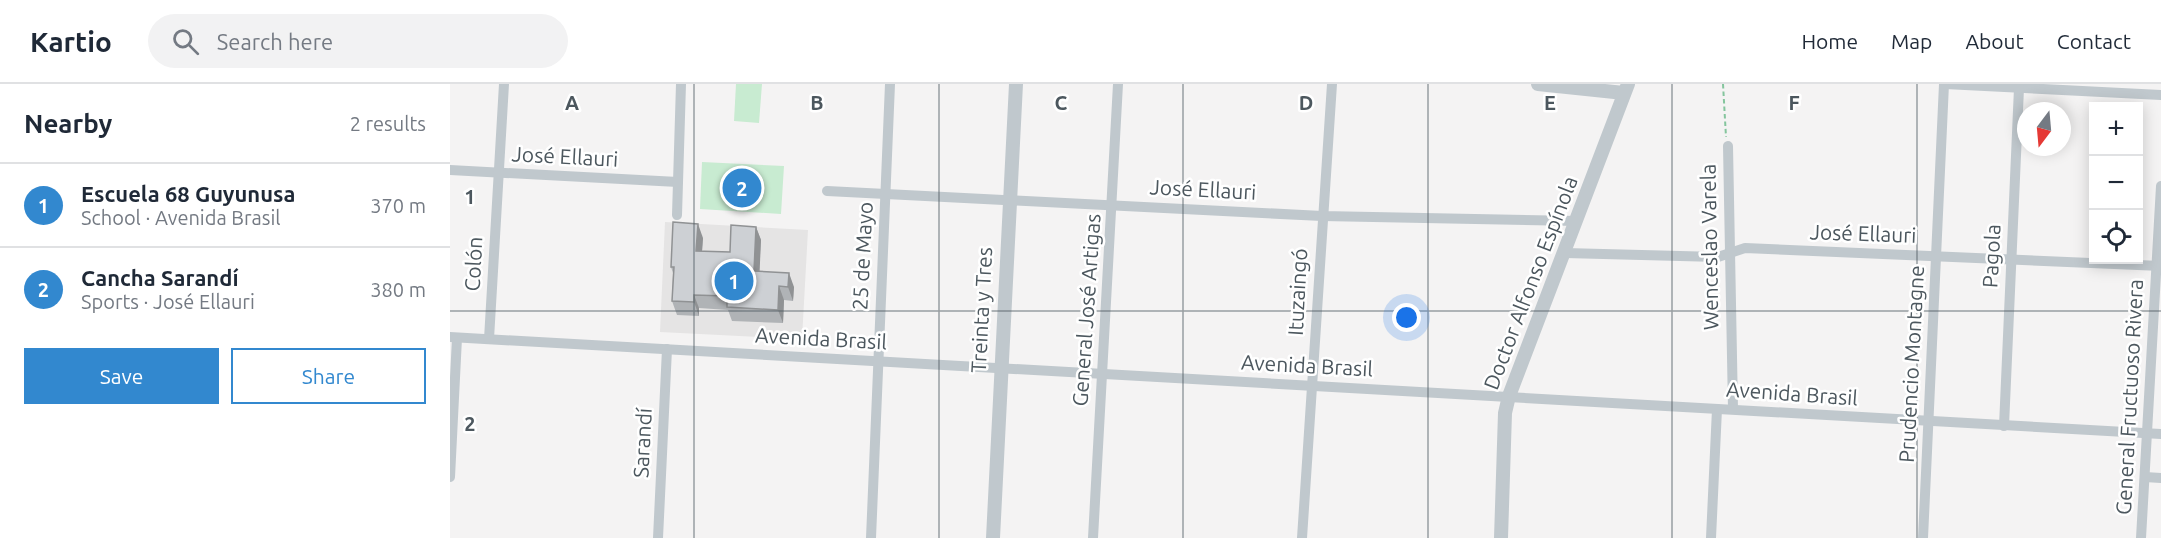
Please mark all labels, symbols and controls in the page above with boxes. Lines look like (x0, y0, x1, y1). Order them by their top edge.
search box (148, 14, 568, 68)
icon: search (169, 25, 202, 58)
text: Kartio (30, 26, 112, 57)
text: Search here (217, 29, 333, 54)
text: Home (1801, 29, 1858, 53)
text: Map (1891, 29, 1932, 53)
text: About (1965, 29, 2024, 53)
text: Contact (2057, 29, 2131, 53)
text: A (565, 91, 579, 114)
text: B (810, 91, 824, 114)
text: C (1055, 91, 1068, 114)
text: D (1299, 91, 1313, 114)
text: E (1544, 91, 1556, 114)
text: F (1788, 91, 1800, 114)
north arrow (2017, 102, 2071, 156)
map controls (2089, 102, 2143, 264)
button: + (2089, 102, 2143, 156)
text: Nearby (24, 109, 112, 138)
text: 2 results (350, 112, 426, 135)
street label: José Ellauri (511, 141, 619, 171)
button: − (2089, 156, 2143, 210)
street label: Wenceslao Varela (1696, 164, 1722, 330)
pin: 2 (722, 166, 762, 210)
street label: Doctor Alfonso Espínola (1478, 173, 1582, 393)
street label: José Ellauri (1149, 174, 1257, 204)
text: Escuela 68 Guyunusa (81, 181, 295, 206)
text: 1 (464, 185, 476, 208)
text: 1 (38, 194, 49, 217)
text: 370 m (370, 194, 426, 217)
street label: 25 de Mayo (847, 201, 877, 311)
text: School · Avenida Brasil (81, 206, 281, 229)
button: locate (2089, 210, 2143, 264)
street label: General José Artigas (1067, 213, 1105, 407)
street label: José Ellauri (1809, 219, 1917, 247)
street label: Pagola (1977, 223, 2005, 288)
street label: Colón (460, 236, 486, 292)
street label: Treinta y Tres (966, 246, 996, 373)
street label: Ituzaingó (1283, 248, 1311, 336)
pin: 1 (714, 258, 754, 304)
text: Cancha Sarandí (81, 265, 239, 290)
street label: Prudencio Montagne (1894, 265, 1928, 463)
text: 2 (38, 278, 49, 301)
text: 380 m (370, 278, 426, 301)
street label: General Fructuoso Rivera (2111, 278, 2147, 515)
text: Sports · José Ellauri (81, 290, 255, 313)
your location (1392, 303, 1421, 332)
street label: Avenida Brasil (755, 323, 888, 353)
button: Save (24, 348, 219, 404)
button: Share (231, 348, 426, 404)
street label: Avenida Brasil (1241, 350, 1374, 380)
street label: Avenida Brasil (1725, 376, 1859, 410)
street label: Sarandí (628, 407, 656, 478)
text: 2 (464, 412, 476, 435)

